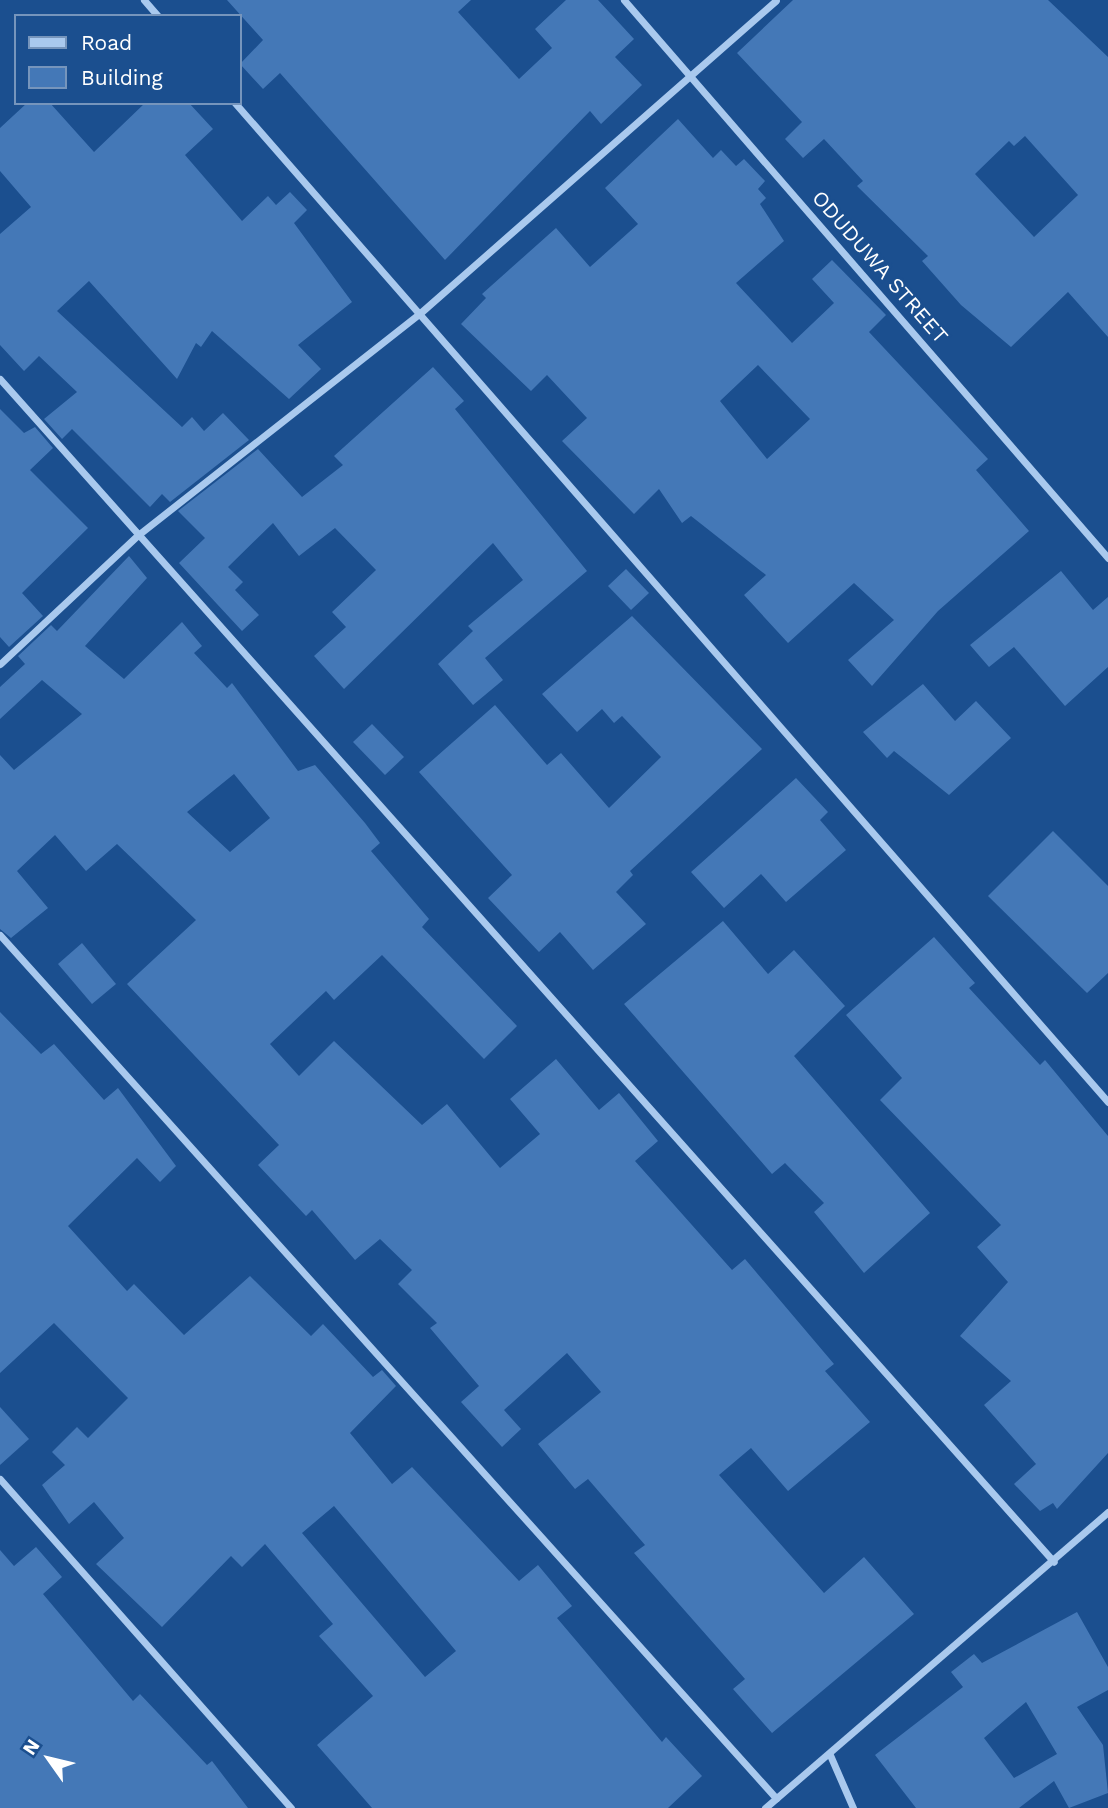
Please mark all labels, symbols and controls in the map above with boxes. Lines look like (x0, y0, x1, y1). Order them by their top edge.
legend (14, 14, 242, 105)
text: Road (81, 30, 132, 55)
text: Building (81, 65, 163, 90)
street label: ODUDUWA STREET (807, 185, 953, 349)
north arrow (14, 1724, 84, 1794)
text: N (18, 1735, 45, 1759)

